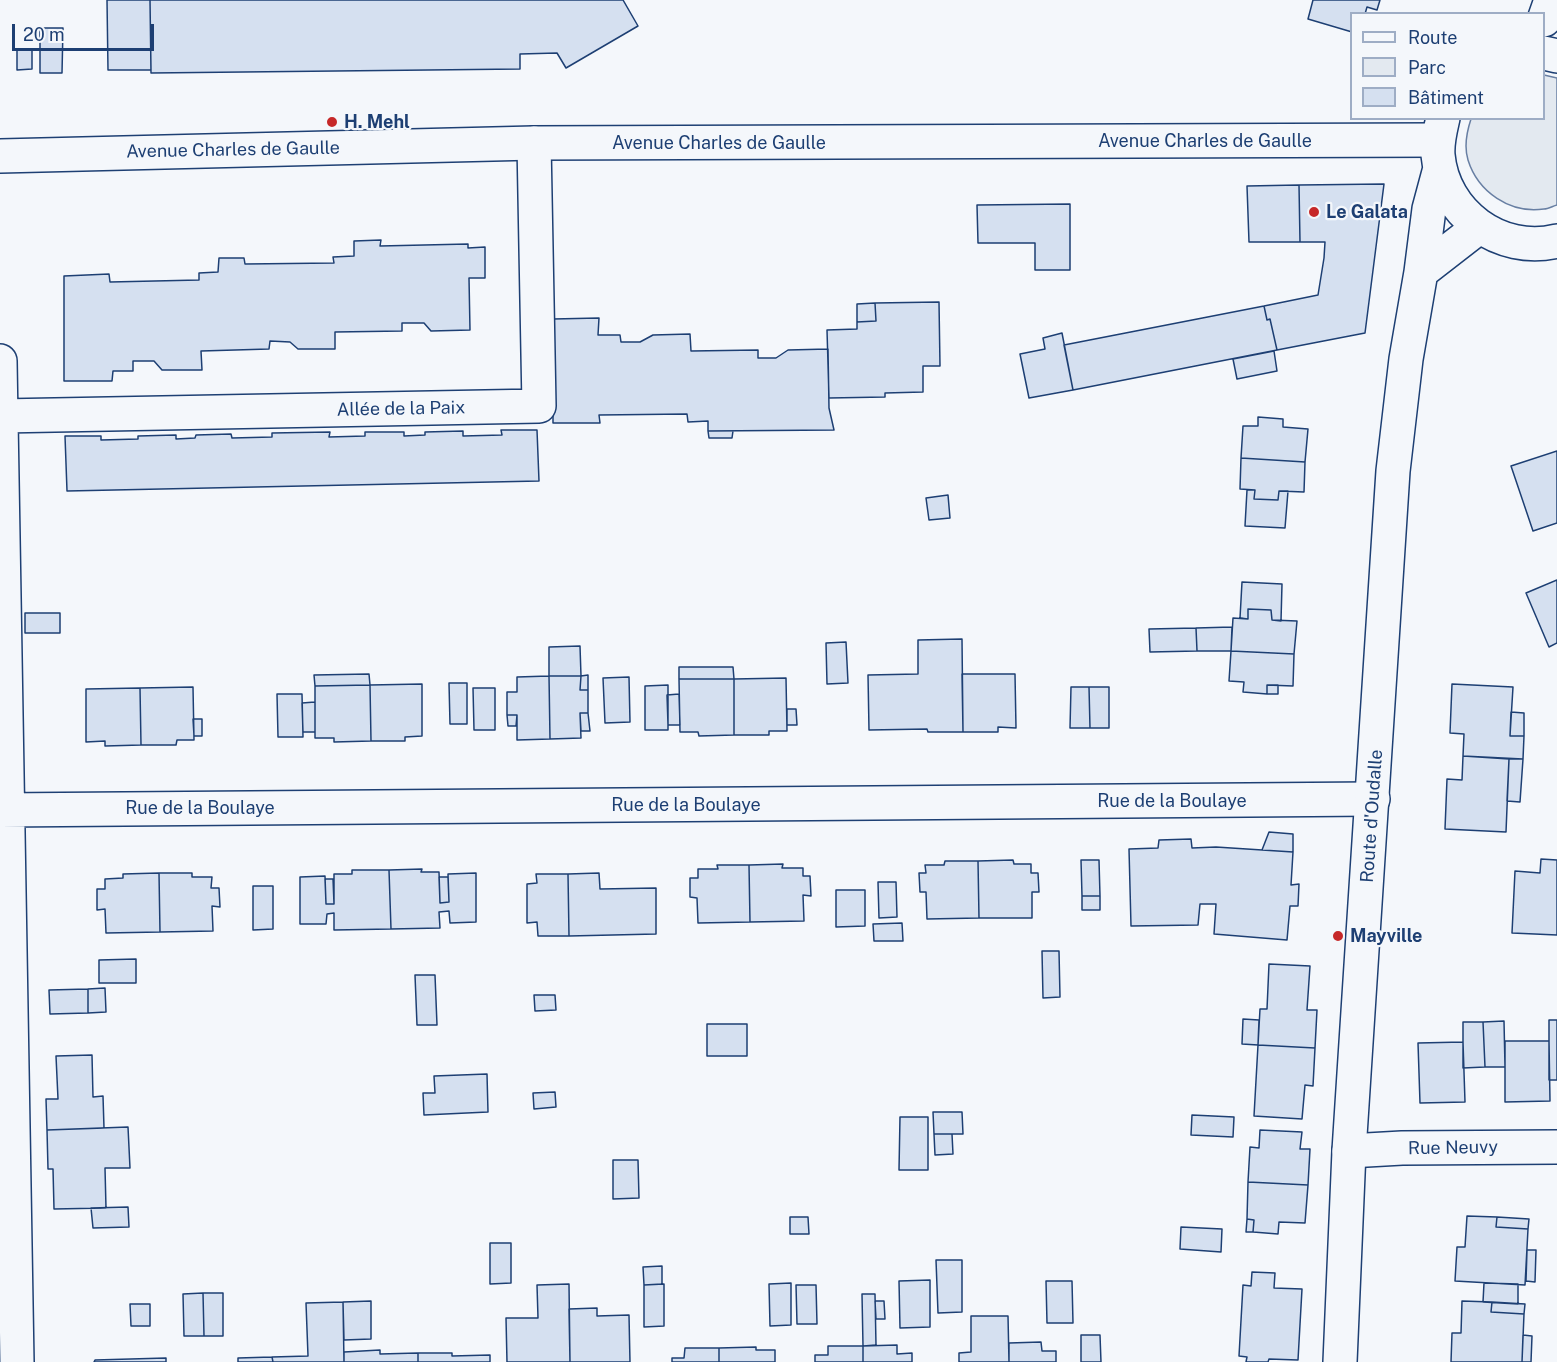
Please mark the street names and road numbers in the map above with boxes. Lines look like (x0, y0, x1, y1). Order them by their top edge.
street label: Avenue Charles de Gaulle (1098, 130, 1312, 152)
street label: Avenue Charles de Gaulle (612, 132, 826, 154)
street label: Avenue Charles de Gaulle (126, 137, 340, 163)
street label: Allée de la Paix (337, 397, 465, 421)
street label: Route d'Oudalle (1357, 749, 1387, 883)
street label: Rue de la Boulaye (1097, 790, 1247, 812)
street label: Rue de la Boulaye (611, 794, 761, 816)
street label: Rue de la Boulaye (125, 797, 275, 819)
street label: Rue Neuvy (1408, 1136, 1498, 1160)

